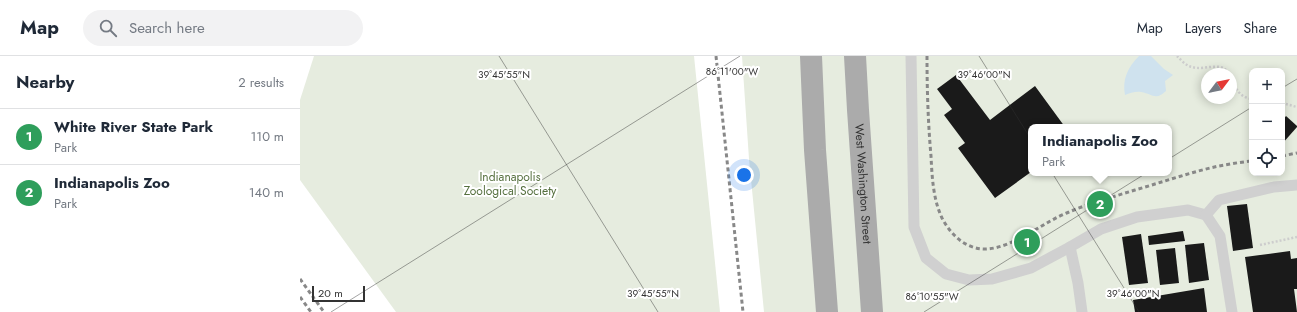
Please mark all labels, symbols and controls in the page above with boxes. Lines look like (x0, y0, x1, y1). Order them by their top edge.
search box (83, 10, 363, 46)
text: Map (20, 14, 59, 41)
icon: search (97, 17, 119, 39)
text: Search here (129, 17, 205, 39)
text: Map (1137, 18, 1163, 38)
text: Layers (1185, 18, 1221, 38)
text: Share (1243, 18, 1277, 38)
text: 86°11'00"W (706, 64, 758, 79)
text: 39°45'55"N (478, 67, 530, 82)
text: 39°46'00"N (958, 67, 1010, 82)
north arrow (1201, 68, 1237, 104)
map controls (1249, 68, 1285, 176)
button: + (1249, 68, 1285, 104)
text: Nearby (16, 70, 74, 94)
text: 2 results (238, 73, 284, 92)
button: − (1249, 104, 1285, 140)
text: White River State Park (54, 116, 213, 138)
street label: West Washington Street (850, 123, 876, 245)
popup (1028, 124, 1172, 176)
text: 1 (26, 127, 32, 146)
text: 110 m (250, 127, 284, 146)
text: Indianapolis Zoo (1042, 130, 1158, 152)
text: Park (54, 138, 77, 157)
button: locate (1249, 140, 1285, 176)
text: Park (1042, 152, 1065, 171)
your location (734, 165, 754, 185)
park label: Indianapolis Zoological Society (464, 168, 557, 200)
text: Indianapolis Zoo (54, 172, 170, 194)
text: 2 (25, 183, 33, 202)
text: 140 m (249, 183, 284, 202)
pin: 2 (1087, 189, 1113, 219)
text: Park (54, 194, 77, 213)
pin: 1 (1014, 227, 1040, 257)
scale bar (312, 284, 365, 303)
text: 20 m (318, 285, 343, 301)
text: 39°45'55"N (627, 286, 679, 301)
text: 39°46'00"N (1107, 286, 1159, 301)
text: 86°10'55"W (905, 289, 959, 304)

